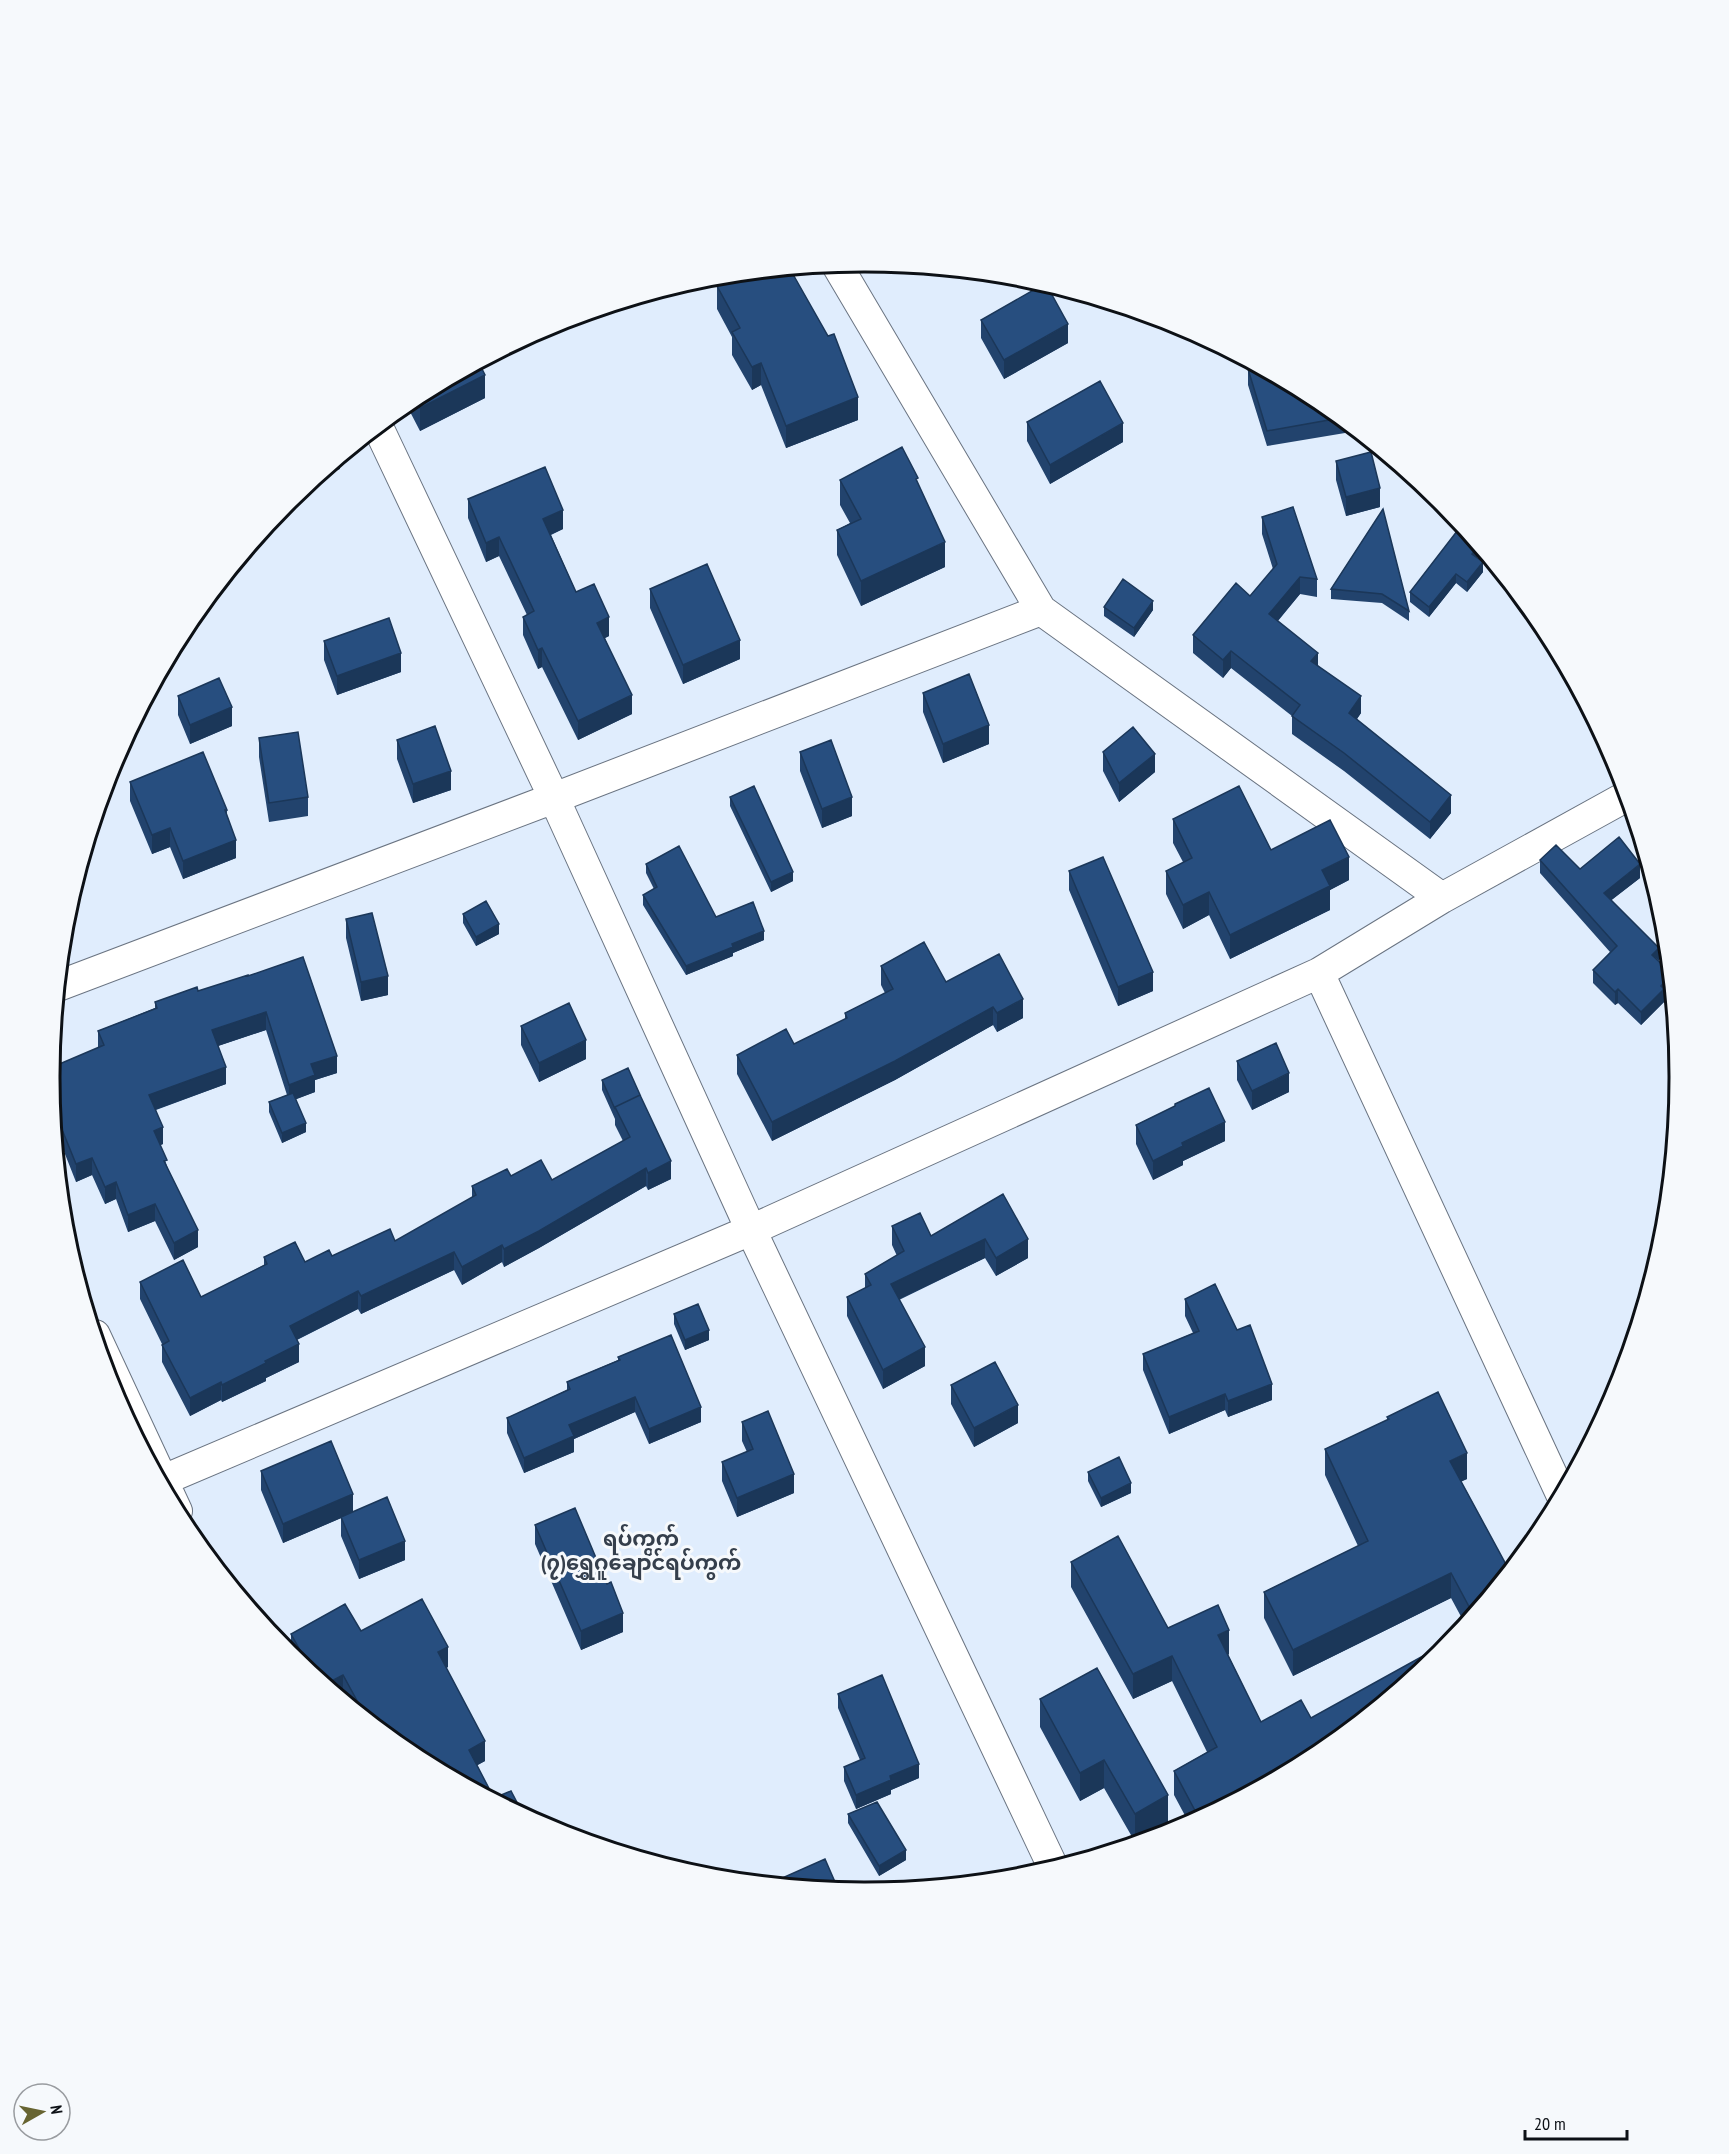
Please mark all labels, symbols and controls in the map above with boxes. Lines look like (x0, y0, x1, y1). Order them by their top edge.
district label: ရပ်ကွက် (၇)ရွှေဂူချောင်ရပ်ကွက် (541, 1523, 741, 1581)
north arrow (12, 2082, 72, 2142)
scale bar (1525, 2103, 1627, 2141)
text: N (46, 2104, 67, 2115)
text: 20 m (1534, 2112, 1566, 2135)

